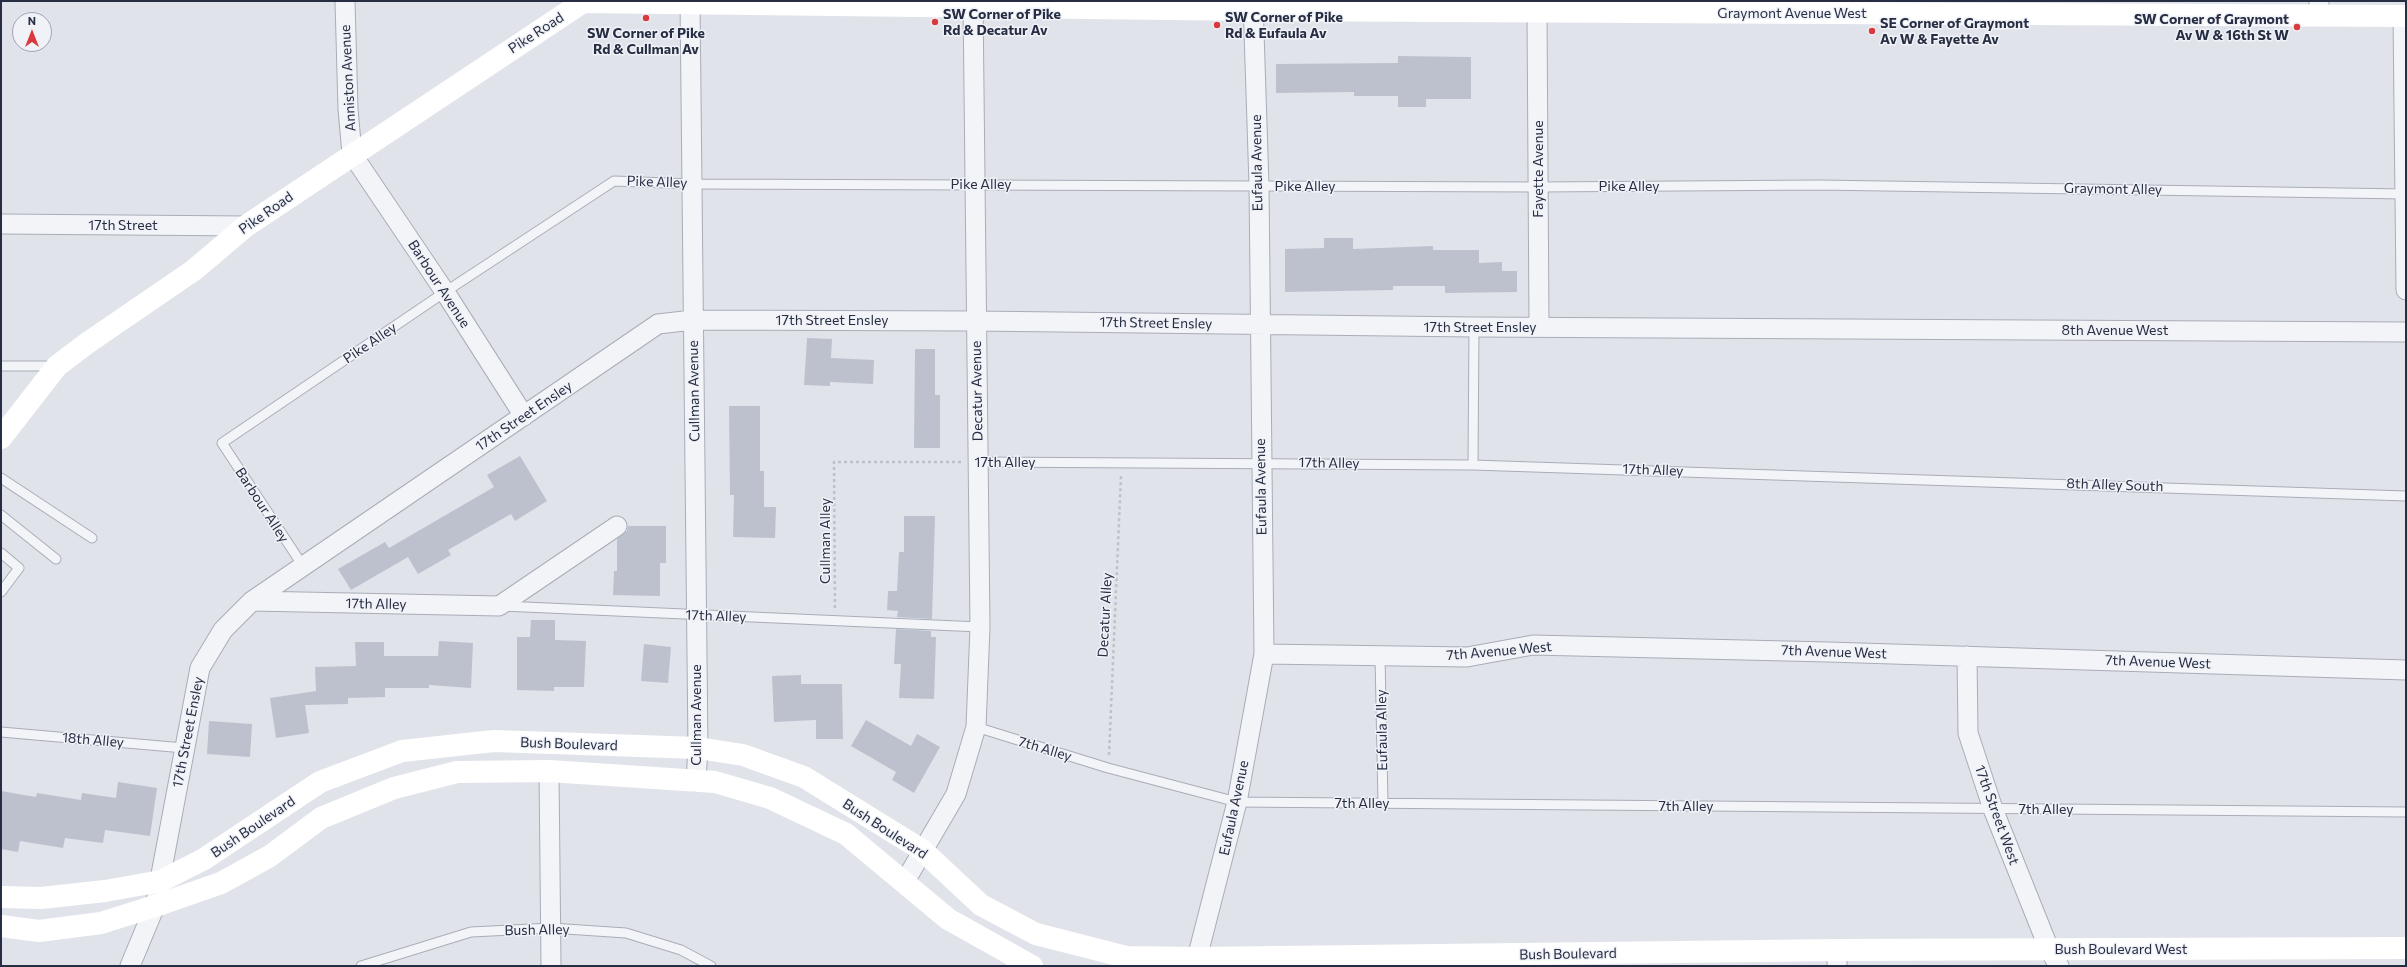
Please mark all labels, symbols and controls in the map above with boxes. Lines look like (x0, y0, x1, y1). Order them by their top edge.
street label: Graymont Avenue West (1717, 5, 1867, 21)
place label: SW Corner of Pike Rd & Decatur Av (943, 6, 1061, 38)
street label: Pike Road (505, 9, 567, 57)
place label: SW Corner of Pike Rd & Eufaula Av (1225, 9, 1343, 42)
place label: SW Corner of Graymont Av W & 16th St W (2134, 11, 2289, 44)
north arrow (12, 12, 52, 52)
marker: SW Corner of Pike Rd & Cullman Av (641, 13, 651, 23)
text: N (28, 14, 36, 27)
place label: SE Corner of Graymont Av W & Fayette Av (1880, 15, 2029, 48)
marker: SW Corner of Pike Rd & Decatur Av (930, 17, 940, 27)
marker: SW Corner of Pike Rd & Eufaula Av (1212, 20, 1222, 30)
marker: SW Corner of Graymont Av W & 16th St W (2292, 22, 2302, 32)
street label: Anniston Avenue (337, 24, 359, 132)
place label: SW Corner of Pike Rd & Cullman Av (587, 25, 705, 58)
marker: SE Corner of Graymont Av W & Fayette Av (1867, 26, 1877, 36)
street label: Eufaula Avenue (1248, 114, 1266, 212)
street label: Fayette Avenue (1530, 120, 1546, 218)
street label: Pike Alley (626, 173, 688, 191)
street label: Pike Alley (951, 176, 1011, 192)
street label: Pike Alley (1275, 178, 1335, 194)
street label: Pike Alley (1599, 178, 1659, 194)
street label: Graymont Alley (2064, 180, 2162, 198)
street label: Pike Road (236, 188, 296, 238)
street label: 17th Street (88, 217, 158, 233)
street label: Barbour Avenue (404, 237, 474, 331)
street label: 17th Street Ensley (776, 312, 888, 328)
street label: 17th Street Ensley (1099, 314, 1213, 332)
street label: Pike Alley (340, 319, 400, 367)
street label: 17th Street Ensley (1424, 319, 1536, 335)
street label: 8th Avenue West (2061, 322, 2169, 338)
street label: Cullman Avenue (685, 340, 703, 442)
street label: Decatur Avenue (968, 341, 986, 441)
street label: 17th Street Ensley (473, 378, 575, 454)
street label: Eufaula Avenue (1252, 438, 1270, 536)
street label: 17th Alley (974, 454, 1036, 470)
street label: 17th Alley (1298, 454, 1360, 472)
street label: 17th Alley (1622, 461, 1684, 479)
street label: Barbour Alley (232, 464, 292, 546)
street label: 8th Alley South (2066, 475, 2164, 495)
street label: Cullman Alley (817, 498, 833, 584)
street label: Decatur Alley (1094, 572, 1116, 658)
street label: 17th Alley (345, 595, 407, 613)
street label: 17th Alley (685, 607, 747, 625)
street label: 7th Avenue West (1445, 638, 1553, 664)
street label: 7th Avenue West (1781, 642, 1887, 662)
street label: 7th Avenue West (2105, 652, 2211, 672)
street label: Cullman Avenue (688, 664, 704, 766)
street label: 17th Street Ensley (169, 675, 207, 789)
street label: Eufaula Alley (1373, 689, 1391, 771)
street label: 18th Alley (61, 729, 125, 751)
street label: 7th Alley (1016, 733, 1074, 765)
street label: Bush Boulevard (520, 734, 618, 754)
street label: Eufaula Avenue (1216, 759, 1252, 857)
street label: 17th Street West (1971, 763, 2023, 867)
street label: Bush Boulevard (208, 793, 298, 861)
street label: Bush Boulevard (839, 795, 931, 863)
street label: 7th Alley (1334, 795, 1390, 811)
street label: 7th Alley (1658, 798, 1714, 814)
street label: 7th Alley (2018, 801, 2074, 817)
street label: Bush Alley (504, 921, 570, 939)
street label: Bush Boulevard West (2054, 941, 2188, 957)
street label: Bush Boulevard (1519, 945, 1617, 963)

